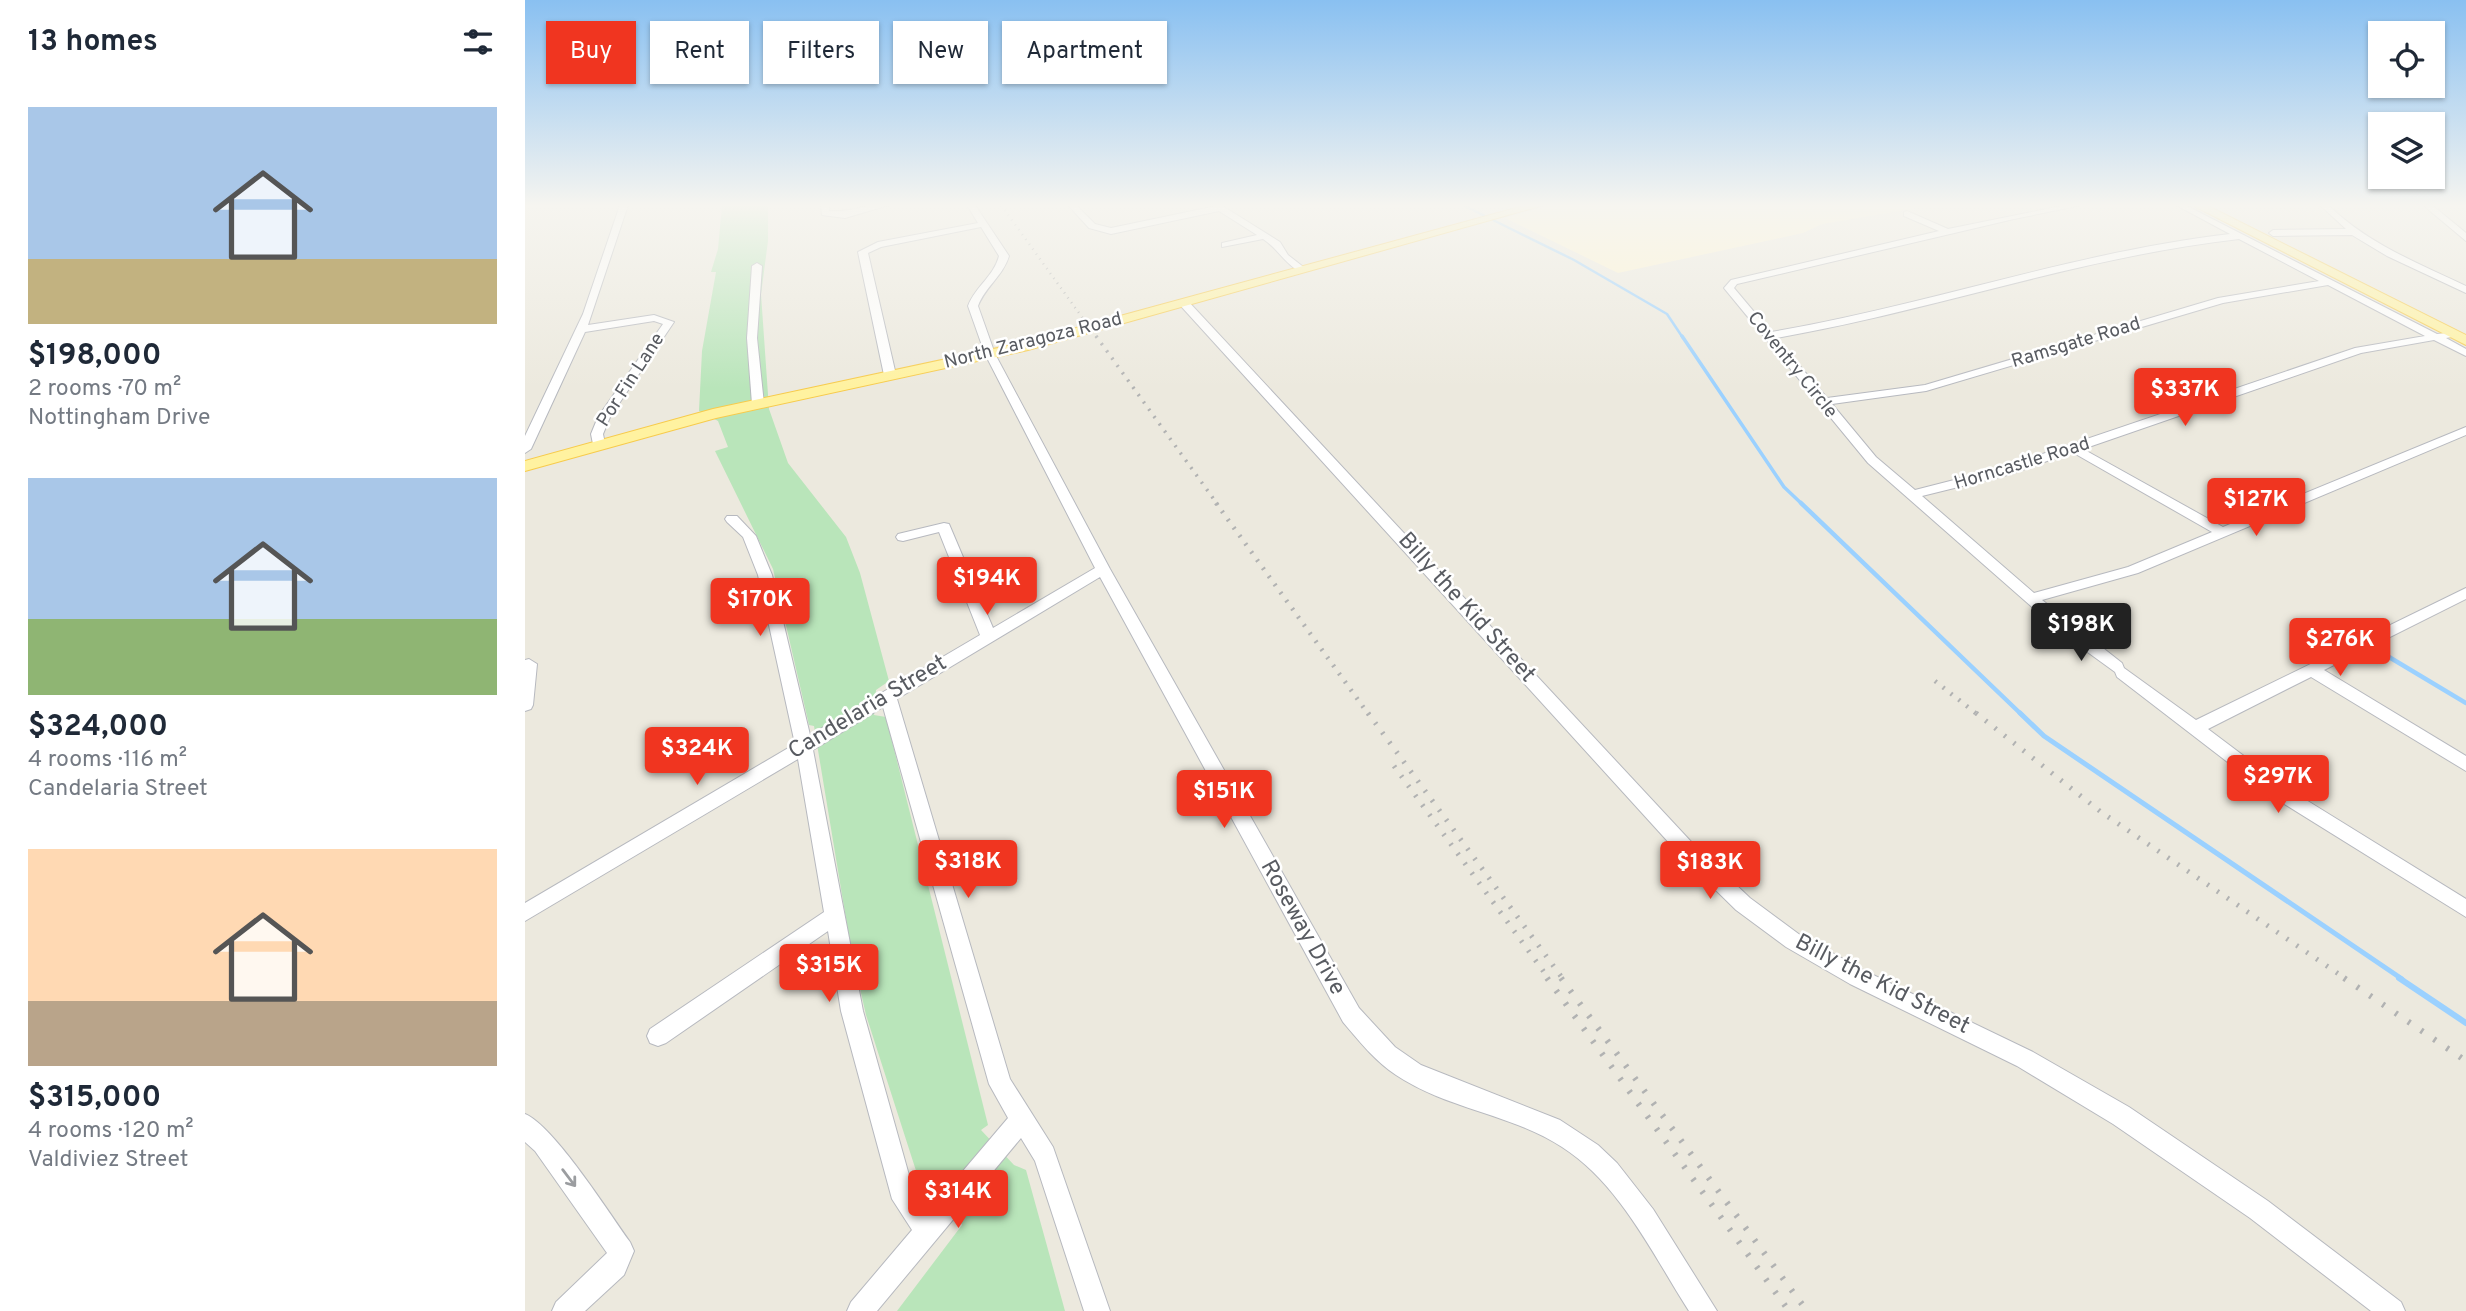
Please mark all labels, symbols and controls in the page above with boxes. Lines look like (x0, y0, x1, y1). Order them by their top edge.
chip: Buy (546, 21, 636, 84)
chip: Rent (650, 21, 749, 84)
chip: Filters (763, 21, 879, 84)
chip: New (893, 21, 988, 84)
chip: Apartment (1002, 21, 1167, 84)
map controls (2368, 21, 2445, 189)
button: locate (2368, 21, 2445, 98)
icon: filters (459, 23, 497, 61)
text: 13 homes (28, 24, 158, 61)
button: layers (2368, 112, 2445, 189)
icon: home (200, 152, 326, 278)
street label: North Zaragoza Road (942, 307, 1124, 375)
street label: Coventry Circle (1742, 307, 1842, 423)
street label: Ramsgate Road (2009, 312, 2143, 374)
street label: Por Fin Lane (592, 329, 670, 431)
text: $198,000 (28, 338, 162, 375)
pin: $337K (2136, 368, 2234, 428)
text: 2 rooms · 70 m² (28, 375, 181, 404)
text: $337K (2150, 376, 2220, 405)
text: Nottingham Drive (28, 404, 210, 433)
street label: Horncastle Road (1951, 432, 2093, 496)
pin: $127K (2207, 478, 2305, 538)
text: $127K (2223, 486, 2289, 515)
icon: home (200, 523, 326, 649)
street label: Billy the Kid Street (1391, 527, 1541, 689)
pin: $194K (938, 558, 1036, 617)
text: $194K (953, 565, 1021, 594)
pin: $170K (711, 578, 809, 638)
text: $170K (727, 586, 793, 615)
pin: $198K (2032, 604, 2130, 663)
text: $198K (2047, 611, 2115, 640)
pin: $276K (2291, 618, 2389, 678)
text: $276K (2305, 626, 2375, 655)
street label: Candelaria Street (783, 649, 953, 767)
text: $324,000 (28, 709, 168, 746)
pin: $324K (648, 728, 746, 787)
text: $324K (661, 735, 733, 764)
text: 4 rooms · 116 m² (28, 746, 187, 775)
pin: $297K (2229, 756, 2327, 815)
text: $297K (2243, 763, 2313, 792)
pin: $151K (1175, 770, 1273, 830)
text: Candelaria Street (28, 775, 208, 804)
text: $151K (1193, 778, 1255, 807)
pin: $318K (919, 841, 1017, 900)
pin: $183K (1661, 842, 1759, 901)
text: $318K (934, 848, 1002, 877)
text: $183K (1676, 849, 1744, 878)
street label: Roseway Drive (1253, 855, 1351, 1001)
icon: home (200, 894, 326, 1020)
street label: Billy the Kid Street (1790, 928, 1974, 1042)
pin: $315K (780, 944, 878, 1004)
text: $315K (795, 952, 863, 981)
text: $315,000 (28, 1080, 161, 1117)
text: 4 rooms · 120 m² (28, 1117, 194, 1146)
text: Valdiviez Street (28, 1146, 188, 1175)
one-way arrow (561, 1168, 576, 1187)
pin: $314K (909, 1170, 1007, 1230)
text: $314K (924, 1178, 992, 1207)

